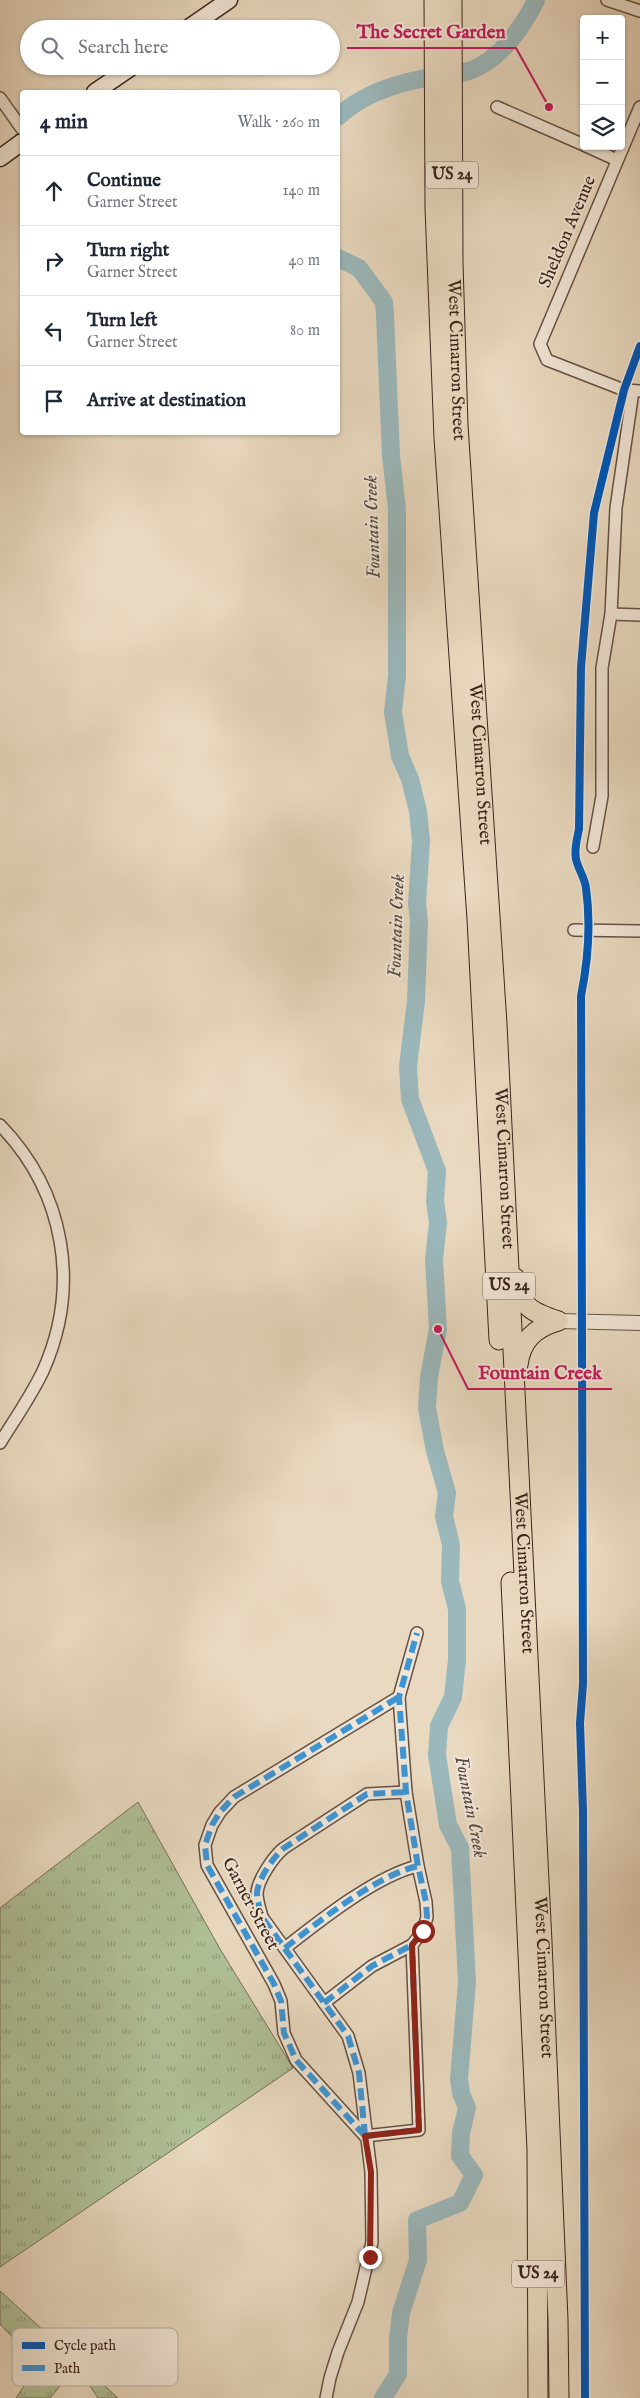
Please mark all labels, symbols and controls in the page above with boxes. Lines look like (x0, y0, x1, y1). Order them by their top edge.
callout: The Secret Garden (347, 14, 516, 48)
map controls (580, 15, 625, 150)
button: + (580, 15, 625, 60)
search box (20, 20, 340, 75)
text: The Secret Garden (355, 21, 506, 45)
icon: search (38, 34, 66, 62)
text: Search here (78, 36, 169, 60)
button: − (580, 60, 625, 105)
button: layers (580, 105, 625, 150)
text: 4 min (40, 109, 88, 136)
text: Walk · 260 m (237, 113, 320, 133)
road number: US 24 (426, 162, 478, 188)
text: Continue (87, 169, 161, 193)
street label: Sheldon Avenue (534, 172, 602, 292)
icon: ahead (40, 177, 68, 205)
text: 140 m (282, 181, 320, 201)
text: Garner Street (87, 193, 178, 213)
text: Turn right (87, 239, 169, 263)
icon: right (40, 247, 68, 275)
text: 40 m (288, 251, 320, 271)
text: Garner Street (87, 263, 178, 283)
street label: West Cimarron Street (442, 279, 470, 441)
text: Turn left (87, 309, 158, 333)
icon: left (40, 317, 68, 345)
text: 80 m (290, 321, 320, 341)
text: Garner Street (87, 333, 178, 353)
icon: arrive (40, 387, 68, 415)
text: Arrive at destination (87, 389, 246, 413)
water label: Fountain Creek (359, 474, 387, 579)
street label: West Cimarron Street (463, 683, 497, 846)
water label: Fountain Creek (383, 873, 411, 978)
street label: West Cimarron Street (489, 1087, 520, 1250)
road number: US 24 (483, 1272, 535, 1300)
callout: Fountain Creek (468, 1355, 612, 1389)
text: Fountain Creek (478, 1362, 603, 1386)
street label: West Cimarron Street (508, 1492, 539, 1654)
water label: Fountain Creek (448, 1754, 492, 1860)
street label: Garner Street (216, 1854, 284, 1954)
street label: West Cimarron Street (528, 1896, 558, 2059)
route start (412, 1920, 435, 1943)
route end (359, 2246, 382, 2269)
road number: US 24 (512, 2260, 564, 2288)
legend (12, 2328, 178, 2386)
text: Cycle path (54, 2337, 116, 2355)
text: Path (54, 2360, 81, 2378)

